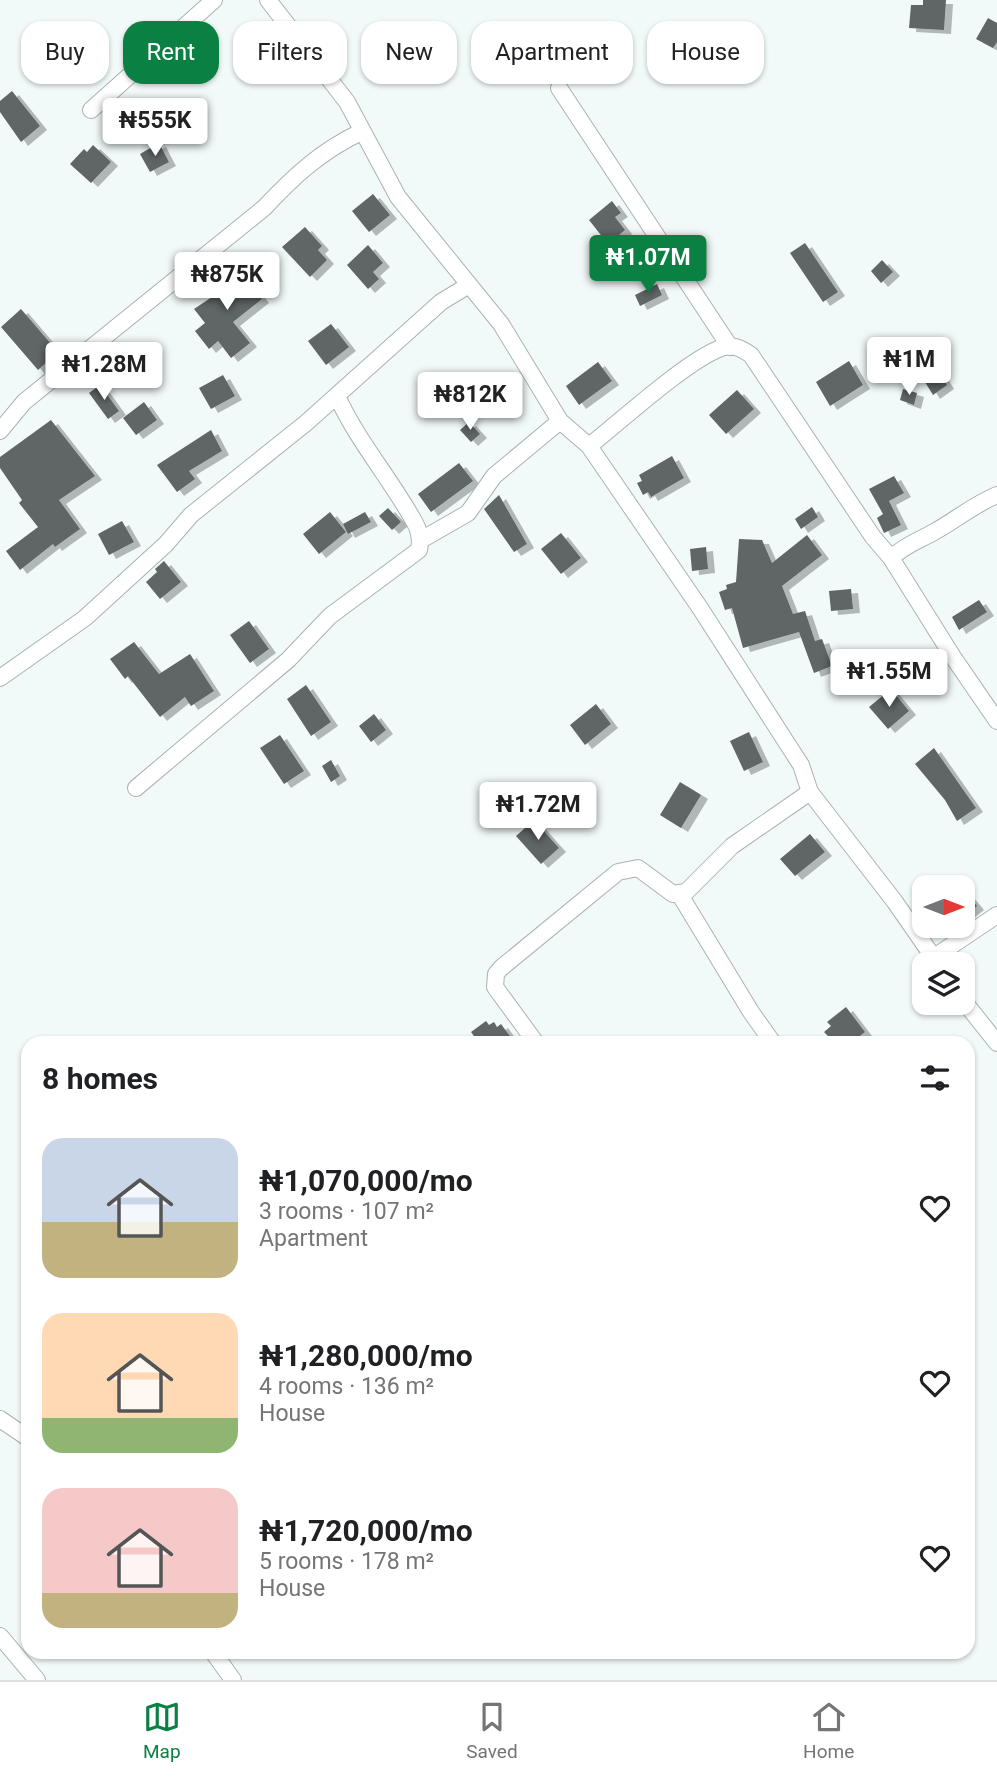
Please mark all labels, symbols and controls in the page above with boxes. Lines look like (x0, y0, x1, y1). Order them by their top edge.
chip: Buy (21, 21, 109, 84)
chip: Rent (123, 21, 219, 84)
chip: Filters (233, 21, 347, 84)
chip: New (361, 21, 457, 84)
chip: Apartment (471, 21, 633, 84)
chip: House (647, 21, 764, 84)
pin: ₦555K (106, 99, 204, 158)
text: ₦555K (119, 107, 191, 134)
pin: ₦1.07M (591, 236, 705, 295)
text: ₦1.07M (605, 244, 691, 271)
pin: ₦875K (178, 252, 276, 312)
text: ₦875K (191, 261, 263, 288)
pin: ₦1M (875, 338, 943, 397)
pin: ₦1.28M (47, 342, 161, 402)
text: ₦1M (883, 346, 935, 373)
text: ₦1.28M (61, 351, 147, 378)
pin: ₦812K (421, 372, 519, 432)
text: ₦812K (434, 381, 506, 408)
pin: ₦1.55M (832, 650, 946, 709)
text: ₦1.55M (846, 658, 932, 685)
pin: ₦1.72M (481, 782, 595, 842)
text: ₦1.72M (495, 791, 581, 818)
north arrow (912, 875, 975, 938)
map controls (912, 875, 975, 1015)
button: layers (912, 952, 975, 1015)
icon: filters (916, 1059, 954, 1097)
text: 8 homes (42, 1061, 158, 1096)
text: ₦1,070,000/mo (259, 1163, 473, 1198)
icon: home (98, 1166, 182, 1250)
icon: heart (916, 1189, 954, 1227)
text: 3 rooms · 107 m² (259, 1198, 434, 1225)
text: Apartment (259, 1225, 368, 1252)
text: ₦1,280,000/mo (259, 1338, 473, 1373)
icon: home (98, 1341, 182, 1425)
icon: heart (916, 1364, 954, 1402)
text: 4 rooms · 136 m² (259, 1373, 434, 1400)
text: House (259, 1400, 325, 1427)
text: ₦1,720,000/mo (259, 1513, 473, 1548)
icon: home (98, 1516, 182, 1600)
icon: heart (916, 1539, 954, 1577)
text: 5 rooms · 178 m² (259, 1548, 434, 1575)
text: House (259, 1575, 325, 1602)
tab: Map (143, 1698, 181, 1763)
tab: Saved (466, 1698, 518, 1763)
tab: Home (803, 1698, 854, 1763)

